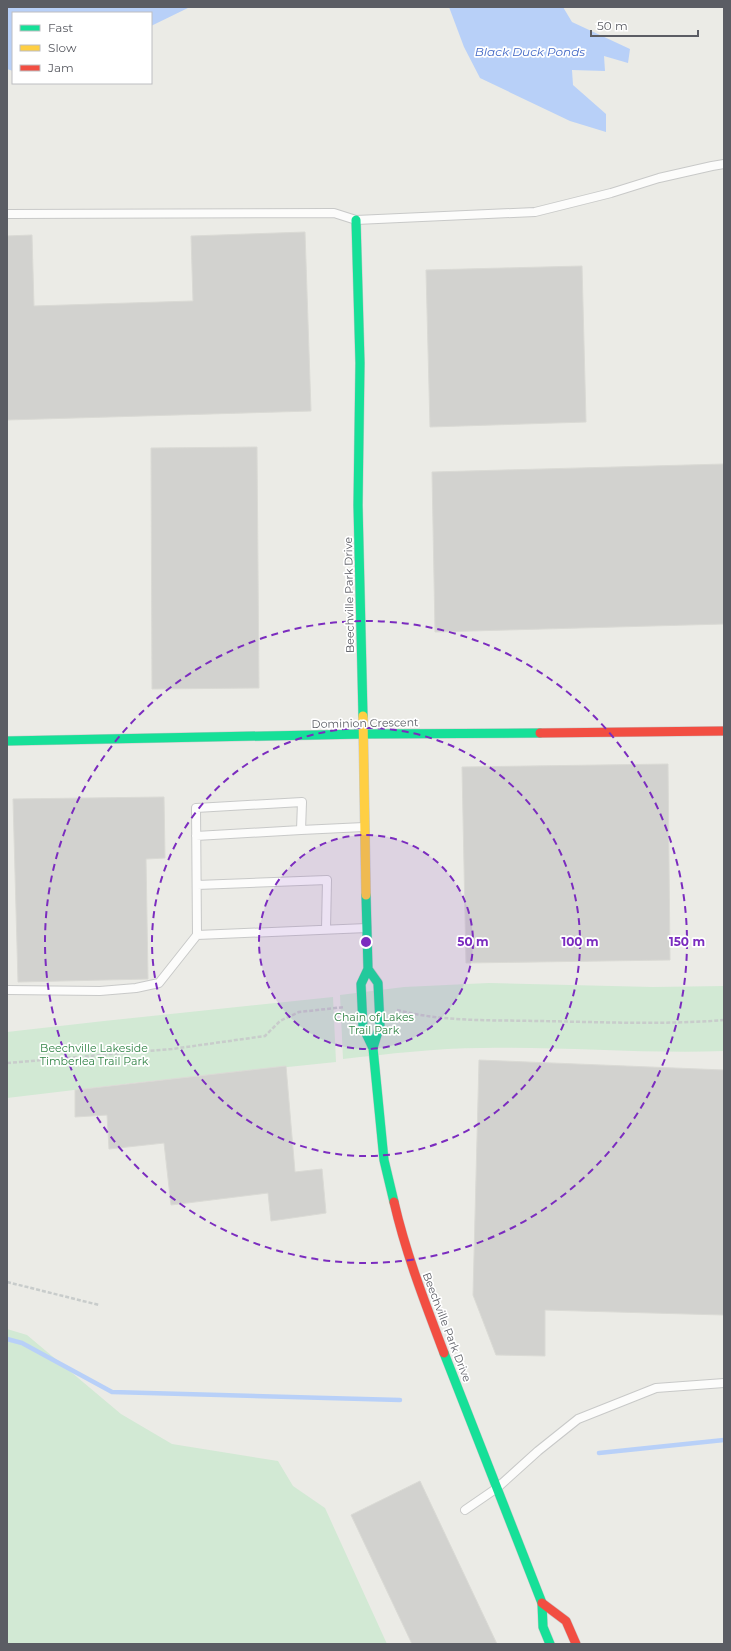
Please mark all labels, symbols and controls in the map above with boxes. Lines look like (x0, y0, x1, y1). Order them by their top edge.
legend (12, 12, 152, 84)
scale bar (591, 12, 698, 38)
text: 50 m (597, 18, 628, 33)
text: Fast (48, 20, 73, 35)
text: Slow (48, 40, 77, 55)
water label: Black Duck Ponds (475, 44, 585, 59)
text: Jam (47, 60, 74, 75)
street label: Beechville Park Drive (341, 536, 357, 653)
street label: Dominion Crescent (311, 715, 419, 731)
text: 50 m (457, 934, 489, 949)
text: 100 m (562, 934, 598, 949)
text: 150 m (669, 934, 705, 949)
centre of rings (359, 935, 373, 949)
park label: Chain of Lakes Trail Park (334, 1010, 415, 1037)
park label: Beechville Lakeside Timberlea Trail Park (40, 1041, 149, 1068)
street label: Beechville Park Drive (420, 1270, 474, 1384)

